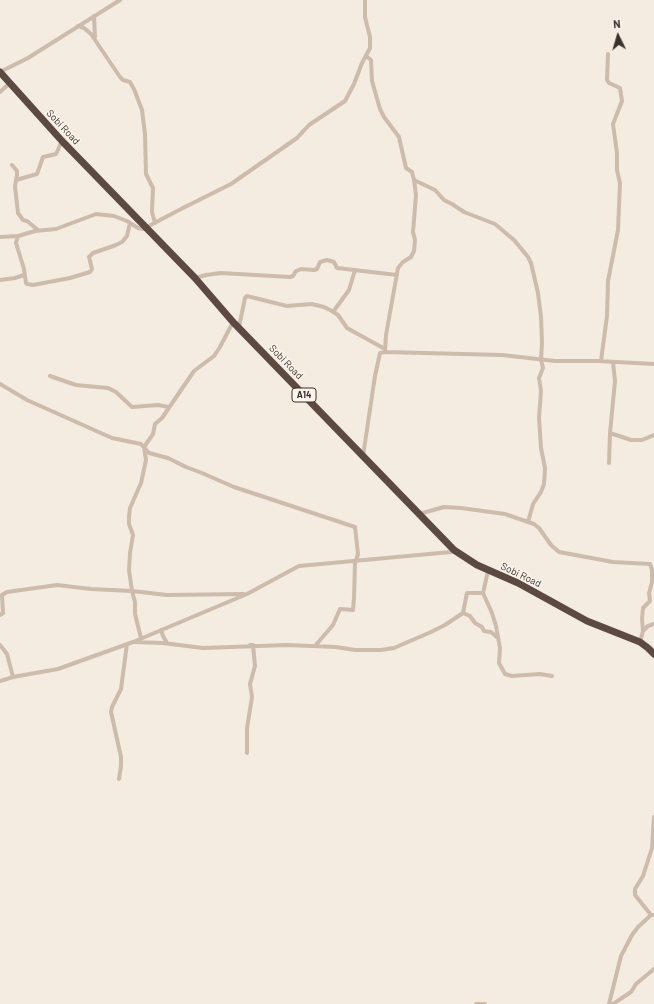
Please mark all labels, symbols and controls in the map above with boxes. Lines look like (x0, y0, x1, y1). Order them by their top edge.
north arrow (598, 16, 638, 56)
text: N (613, 17, 621, 30)
street label: Sobi Road (44, 107, 82, 147)
street label: Sobi Road (267, 342, 305, 382)
road number: A14 (292, 388, 316, 402)
street label: Sobi Road (499, 560, 543, 590)

